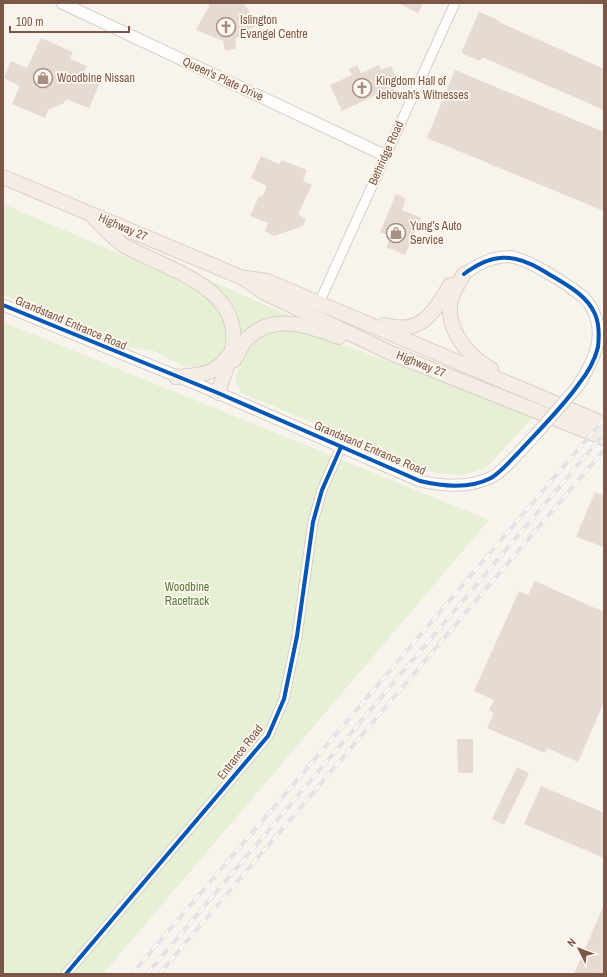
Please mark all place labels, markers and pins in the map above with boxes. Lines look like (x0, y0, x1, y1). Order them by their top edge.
place label: Islington Evangel Centre (240, 12, 308, 42)
church icon: Islington Evangel Centre (215, 16, 237, 38)
shop icon: Woodbine Nissan (32, 67, 54, 89)
place label: Woodbine Nissan (57, 70, 135, 86)
place label: Kingdom Hall of Jehovah's Witnesses (376, 73, 469, 103)
church icon: Kingdom Hall of Jehovah's Witnesses (351, 77, 373, 99)
place label: Yung’s Auto Service (410, 218, 462, 248)
shop icon: Yung’s Auto Service (385, 222, 407, 244)

